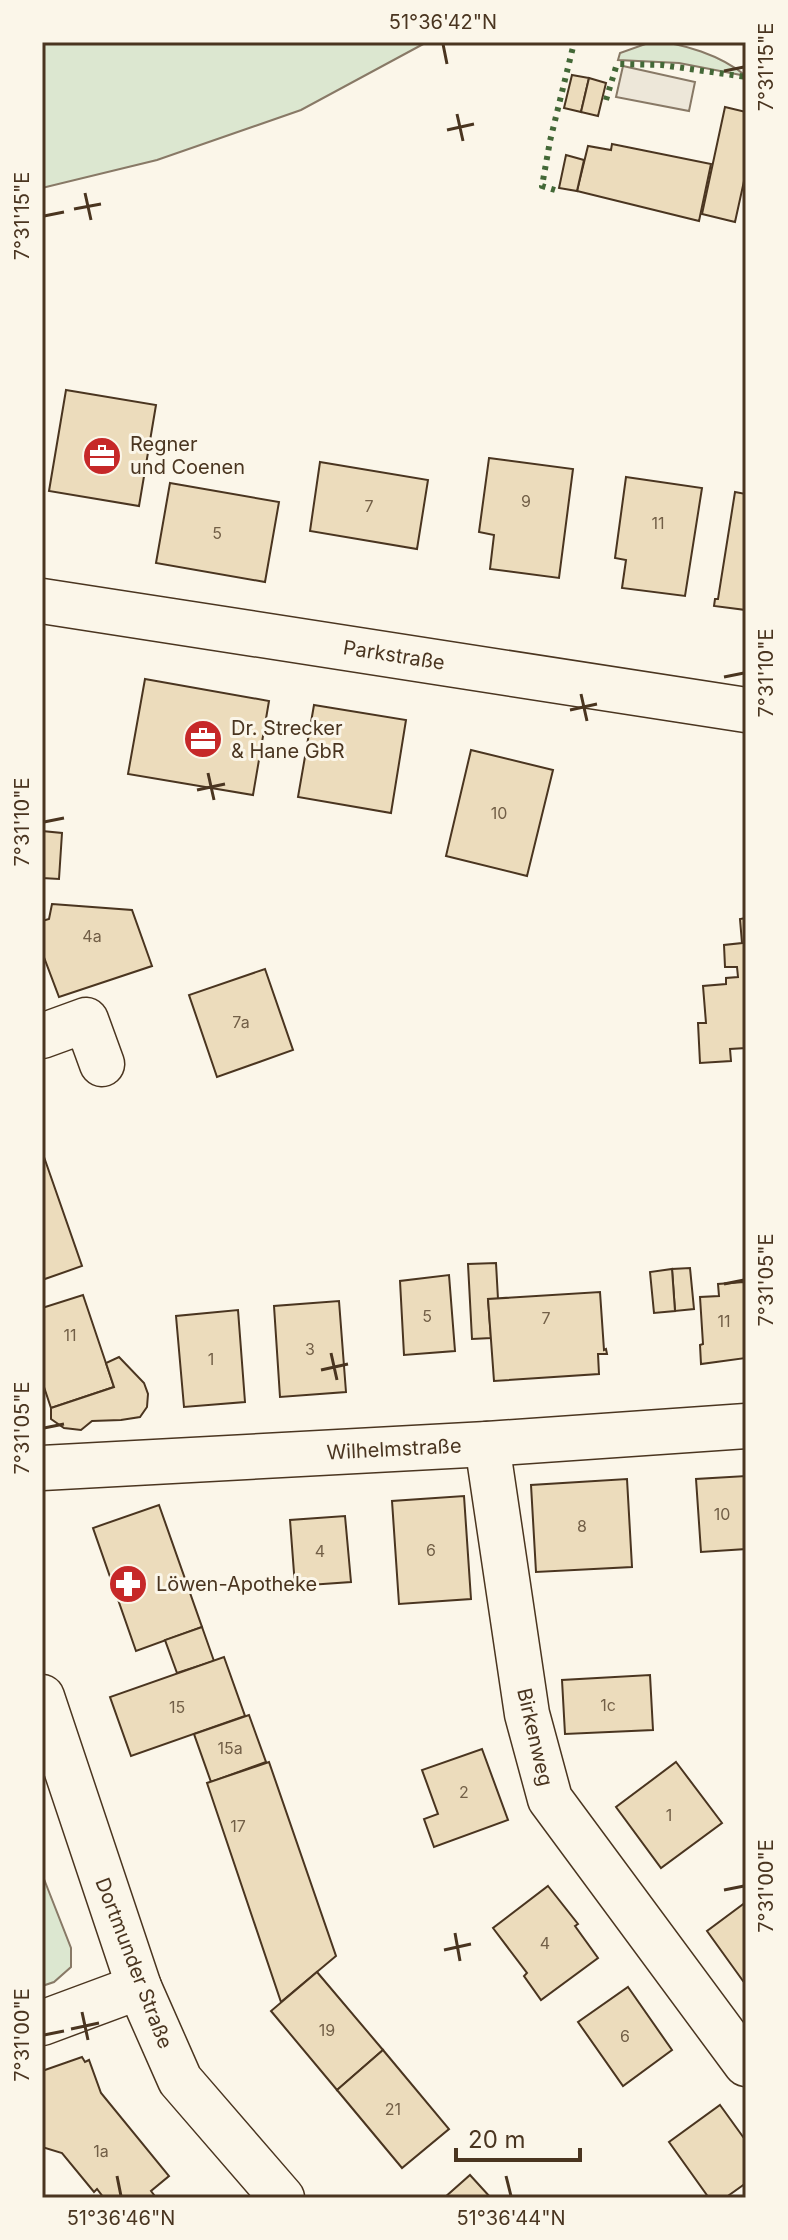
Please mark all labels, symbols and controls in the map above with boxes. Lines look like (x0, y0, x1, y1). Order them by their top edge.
text: 51°36'42"N (389, 10, 497, 34)
text: 7°31'15"E (754, 23, 778, 111)
text: 7°31'15"E (10, 172, 34, 260)
place label: Regner und Coenen (130, 432, 245, 479)
office icon: Regner und Coenen (81, 435, 123, 477)
house number: 9 (521, 491, 531, 511)
house number: 7 (364, 496, 374, 516)
house number: 11 (651, 513, 665, 533)
house number: 5 (212, 523, 222, 543)
text: 7°31'10"E (754, 628, 778, 718)
street label: Parkstraße (341, 635, 447, 675)
place label: Dr. Strecker & Hane GbR (231, 716, 345, 763)
office icon: Dr. Strecker & Hane GbR (182, 718, 224, 760)
text: 7°31'10"E (10, 777, 34, 867)
house number: 10 (491, 803, 507, 823)
house number: 4a (82, 926, 102, 946)
house number: 7a (232, 1012, 250, 1032)
text: 7°31'05"E (754, 1233, 778, 1327)
house number: 5 (422, 1306, 432, 1326)
house number: 7 (541, 1308, 551, 1328)
house number: 11 (717, 1311, 731, 1331)
house number: 11 (63, 1325, 77, 1345)
house number: 3 (305, 1339, 315, 1359)
house number: 1 (208, 1349, 214, 1369)
text: 7°31'05"E (10, 1381, 34, 1475)
street label: Wilhelmstraße (326, 1433, 462, 1465)
house number: 10 (714, 1504, 730, 1524)
house number: 8 (577, 1516, 587, 1536)
house number: 6 (426, 1540, 436, 1560)
house number: 4 (315, 1541, 325, 1561)
pharmacy icon: Löwen-Apotheke (107, 1563, 149, 1605)
place label: Löwen-Apotheke (156, 1572, 317, 1596)
street label: Birkenweg (512, 1686, 558, 1788)
house number: 1c (600, 1695, 616, 1715)
house number: 15 (169, 1697, 185, 1717)
house number: 15a (217, 1738, 243, 1758)
house number: 2 (459, 1782, 469, 1802)
house number: 1 (666, 1805, 672, 1825)
house number: 17 (230, 1816, 246, 1836)
text: 7°31'00"E (754, 1839, 778, 1933)
street label: Dortmunder Straße (90, 1874, 178, 2052)
house number: 4 (540, 1933, 550, 1953)
text: 7°31'00"E (10, 1988, 34, 2082)
house number: 19 (319, 2020, 335, 2040)
house number: 6 (620, 2026, 630, 2046)
house number: 21 (385, 2099, 401, 2119)
scale bar (456, 2112, 580, 2162)
text: 20 m (468, 2125, 526, 2154)
house number: 1a (93, 2141, 109, 2161)
text: 51°36'46"N (67, 2206, 175, 2230)
text: 51°36'44"N (456, 2206, 566, 2230)

